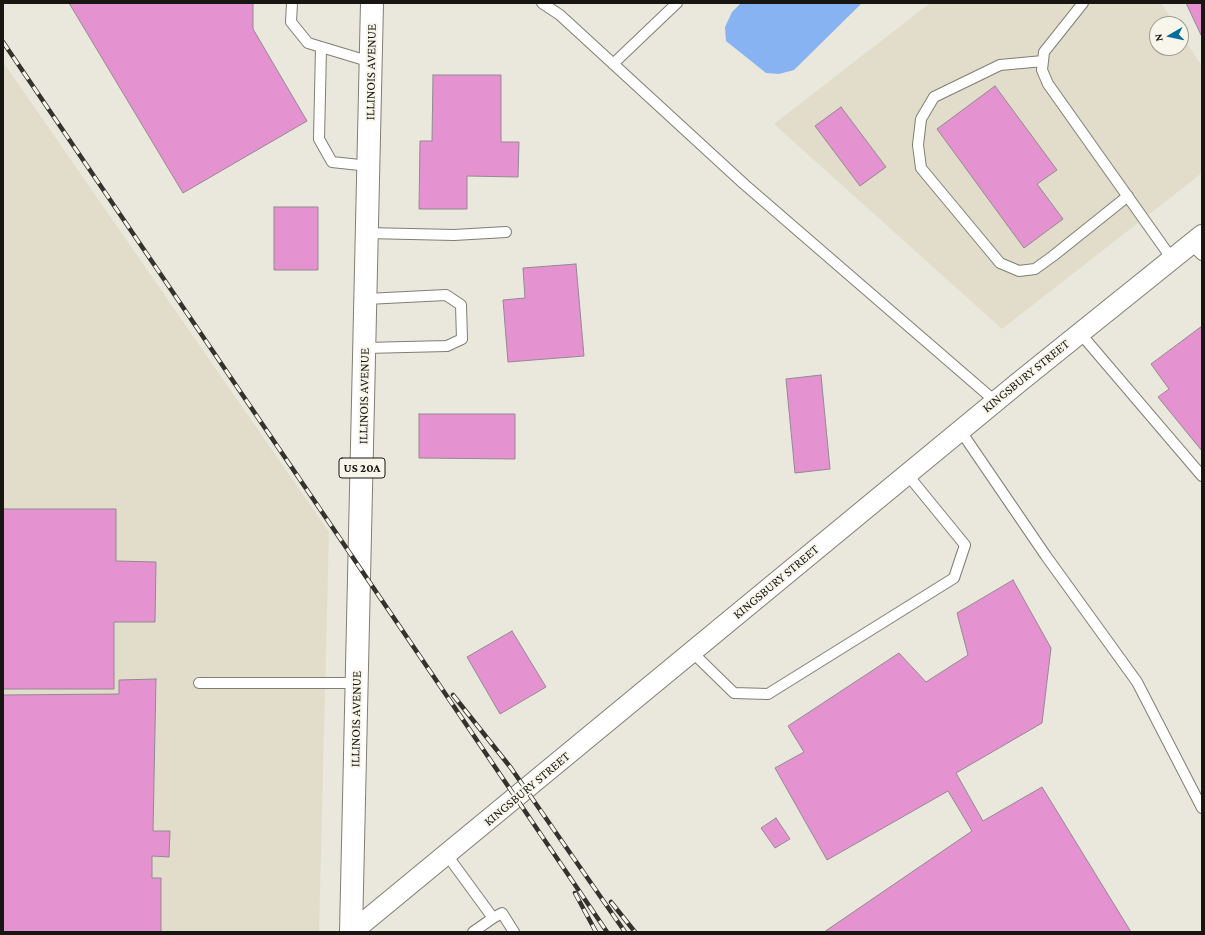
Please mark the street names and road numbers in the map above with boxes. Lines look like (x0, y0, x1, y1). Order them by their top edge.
street label: ILLINOIS AVENUE (362, 24, 380, 120)
street label: KINGSBURY STREET (979, 336, 1073, 416)
street label: ILLINOIS AVENUE (355, 348, 373, 444)
road number: US 20A (339, 458, 385, 478)
street label: KINGSBURY STREET (730, 541, 822, 623)
street label: ILLINOIS AVENUE (347, 671, 365, 767)
street label: KINGSBURY STREET (481, 748, 573, 830)

